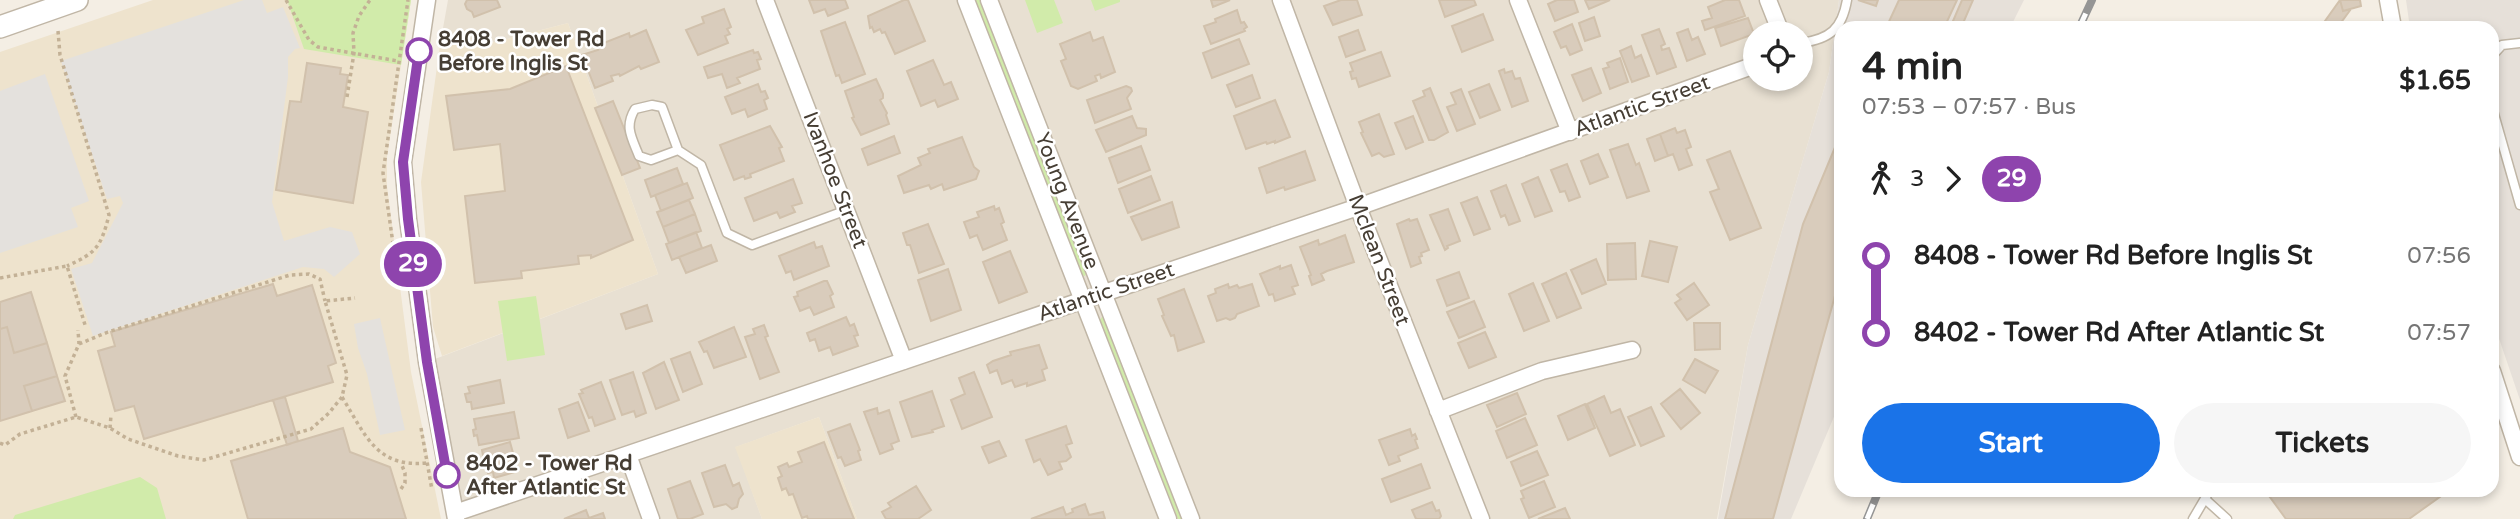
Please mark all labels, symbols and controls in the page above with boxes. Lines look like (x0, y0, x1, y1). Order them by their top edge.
map controls (1743, 21, 1813, 91)
button: locate (1743, 21, 1813, 91)
place label: 8408 - Tower Rd Before Inglis St (438, 27, 604, 76)
marker: 8408 - Tower Rd Before Inglis St (406, 38, 432, 64)
text: 4 min (1862, 44, 1963, 90)
text: $1.65 (2399, 65, 2471, 96)
street label: Atlantic Street (1571, 70, 1713, 142)
text: 07:53 – 07:57 · Bus (1862, 93, 2076, 121)
street label: Ivanhoe Street (797, 108, 873, 252)
street label: Young Avenue (1030, 129, 1105, 273)
icon: walk (1862, 160, 1900, 198)
icon: forward (1934, 160, 1972, 198)
text: 29 (1996, 164, 2027, 193)
text: 3 (1910, 165, 1924, 193)
street label: Mclean Street (1343, 191, 1415, 329)
text: 8408 - Tower Rd Before Inglis St (1914, 240, 2312, 271)
line badge: 29 (382, 241, 444, 287)
text: 07:56 (2407, 242, 2471, 270)
text: 29 (398, 249, 428, 278)
street label: Atlantic Street (1034, 257, 1178, 327)
text: 8402 - Tower Rd After Atlantic St (1914, 317, 2324, 348)
text: 07:57 (2407, 319, 2471, 347)
button: Start (1862, 403, 2160, 483)
button: Tickets (2174, 403, 2471, 483)
place label: 8402 - Tower Rd After Atlantic St (466, 451, 632, 500)
marker: 8402 - Tower Rd After Atlantic St (434, 462, 460, 488)

